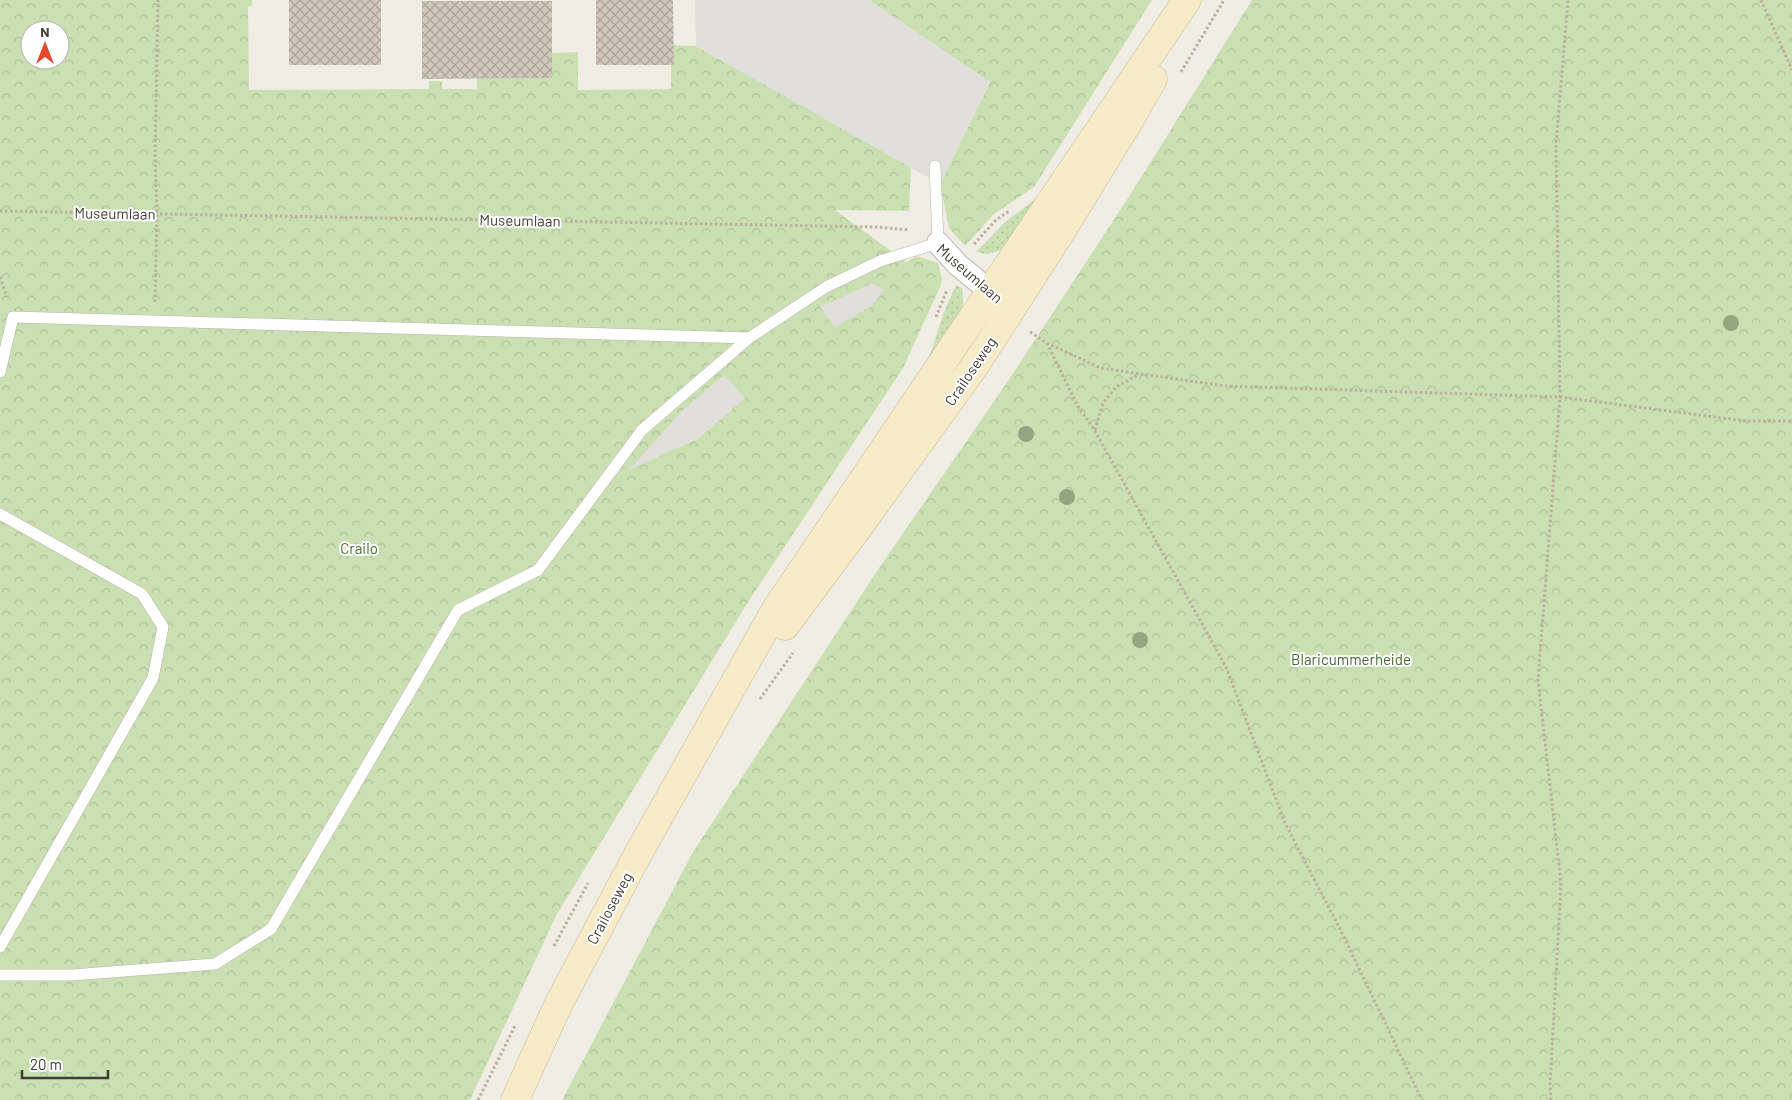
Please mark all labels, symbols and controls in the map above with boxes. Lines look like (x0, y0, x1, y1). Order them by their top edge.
north arrow (20, 20, 70, 70)
text: N (40, 23, 50, 40)
street label: Museumlaan (74, 203, 156, 223)
street label: Museumlaan (479, 210, 561, 230)
street label: Museumlaan (933, 240, 1007, 306)
street label: Crailoseweg (940, 333, 1000, 409)
park label: Crailo (340, 539, 378, 557)
park label: Blaricummerheide (1291, 650, 1411, 668)
street label: Crailoseweg (582, 869, 636, 947)
scale bar (22, 1048, 109, 1080)
text: 20 m (30, 1055, 62, 1073)

